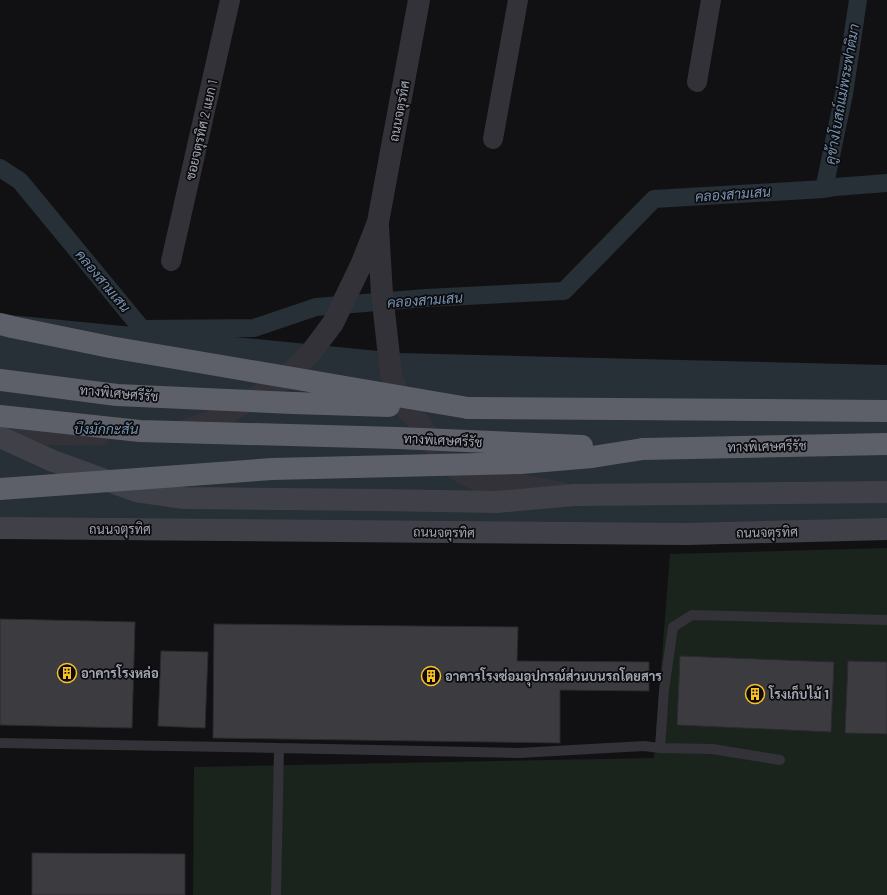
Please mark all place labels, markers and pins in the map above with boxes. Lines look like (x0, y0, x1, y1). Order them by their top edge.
building icon: อาคารโรงหล่อ (56, 662, 78, 684)
place label: อาคารโรงหล่อ (81, 664, 159, 681)
building icon: อาคารโรงซ่อมอุปกรณ์ส่วนบนรถโดยสาร (420, 665, 442, 687)
place label: อาคารโรงซ่อมอุปกรณ์ส่วนบนรถโดยสาร (445, 667, 662, 687)
building icon: โรงเก็บไม้ 1 (744, 683, 766, 705)
place label: โรงเก็บไม้ 1 (768, 684, 829, 702)

